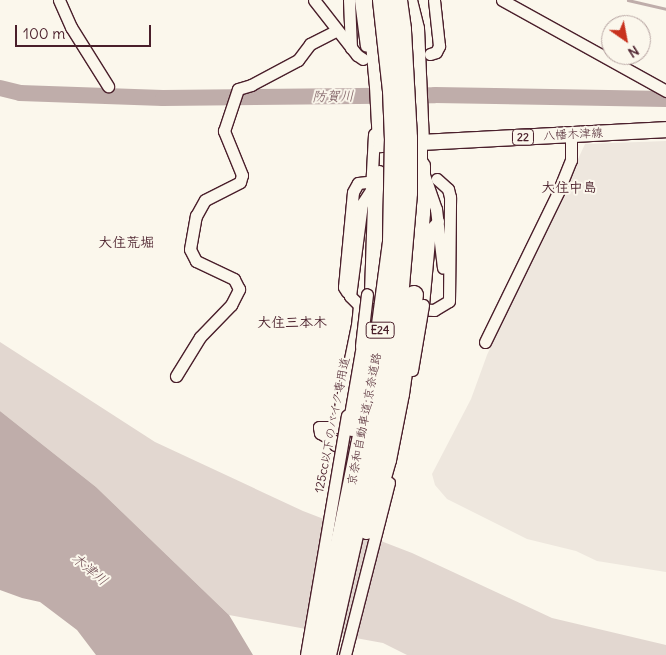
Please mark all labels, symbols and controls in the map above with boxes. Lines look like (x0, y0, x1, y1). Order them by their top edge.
scale bar (18, 15, 154, 47)
north arrow (601, 15, 651, 65)
text: 100 m (23, 24, 65, 43)
text: N (625, 42, 643, 62)
water label: 防賀川 (312, 87, 354, 105)
street label: 八幡木津線 (543, 125, 603, 143)
road number: 22 (512, 128, 534, 146)
district label: 大住中島 (541, 179, 597, 195)
district label: 大住荒堀 (98, 234, 154, 250)
district label: 大住三本木 (257, 314, 327, 330)
road number: E24 (365, 322, 395, 338)
street label: 京奈和自動車道;京奈道路 (344, 351, 384, 487)
street label: 125cc以下のバイク専用道 (312, 356, 352, 494)
water label: 木津川 (68, 549, 112, 589)

